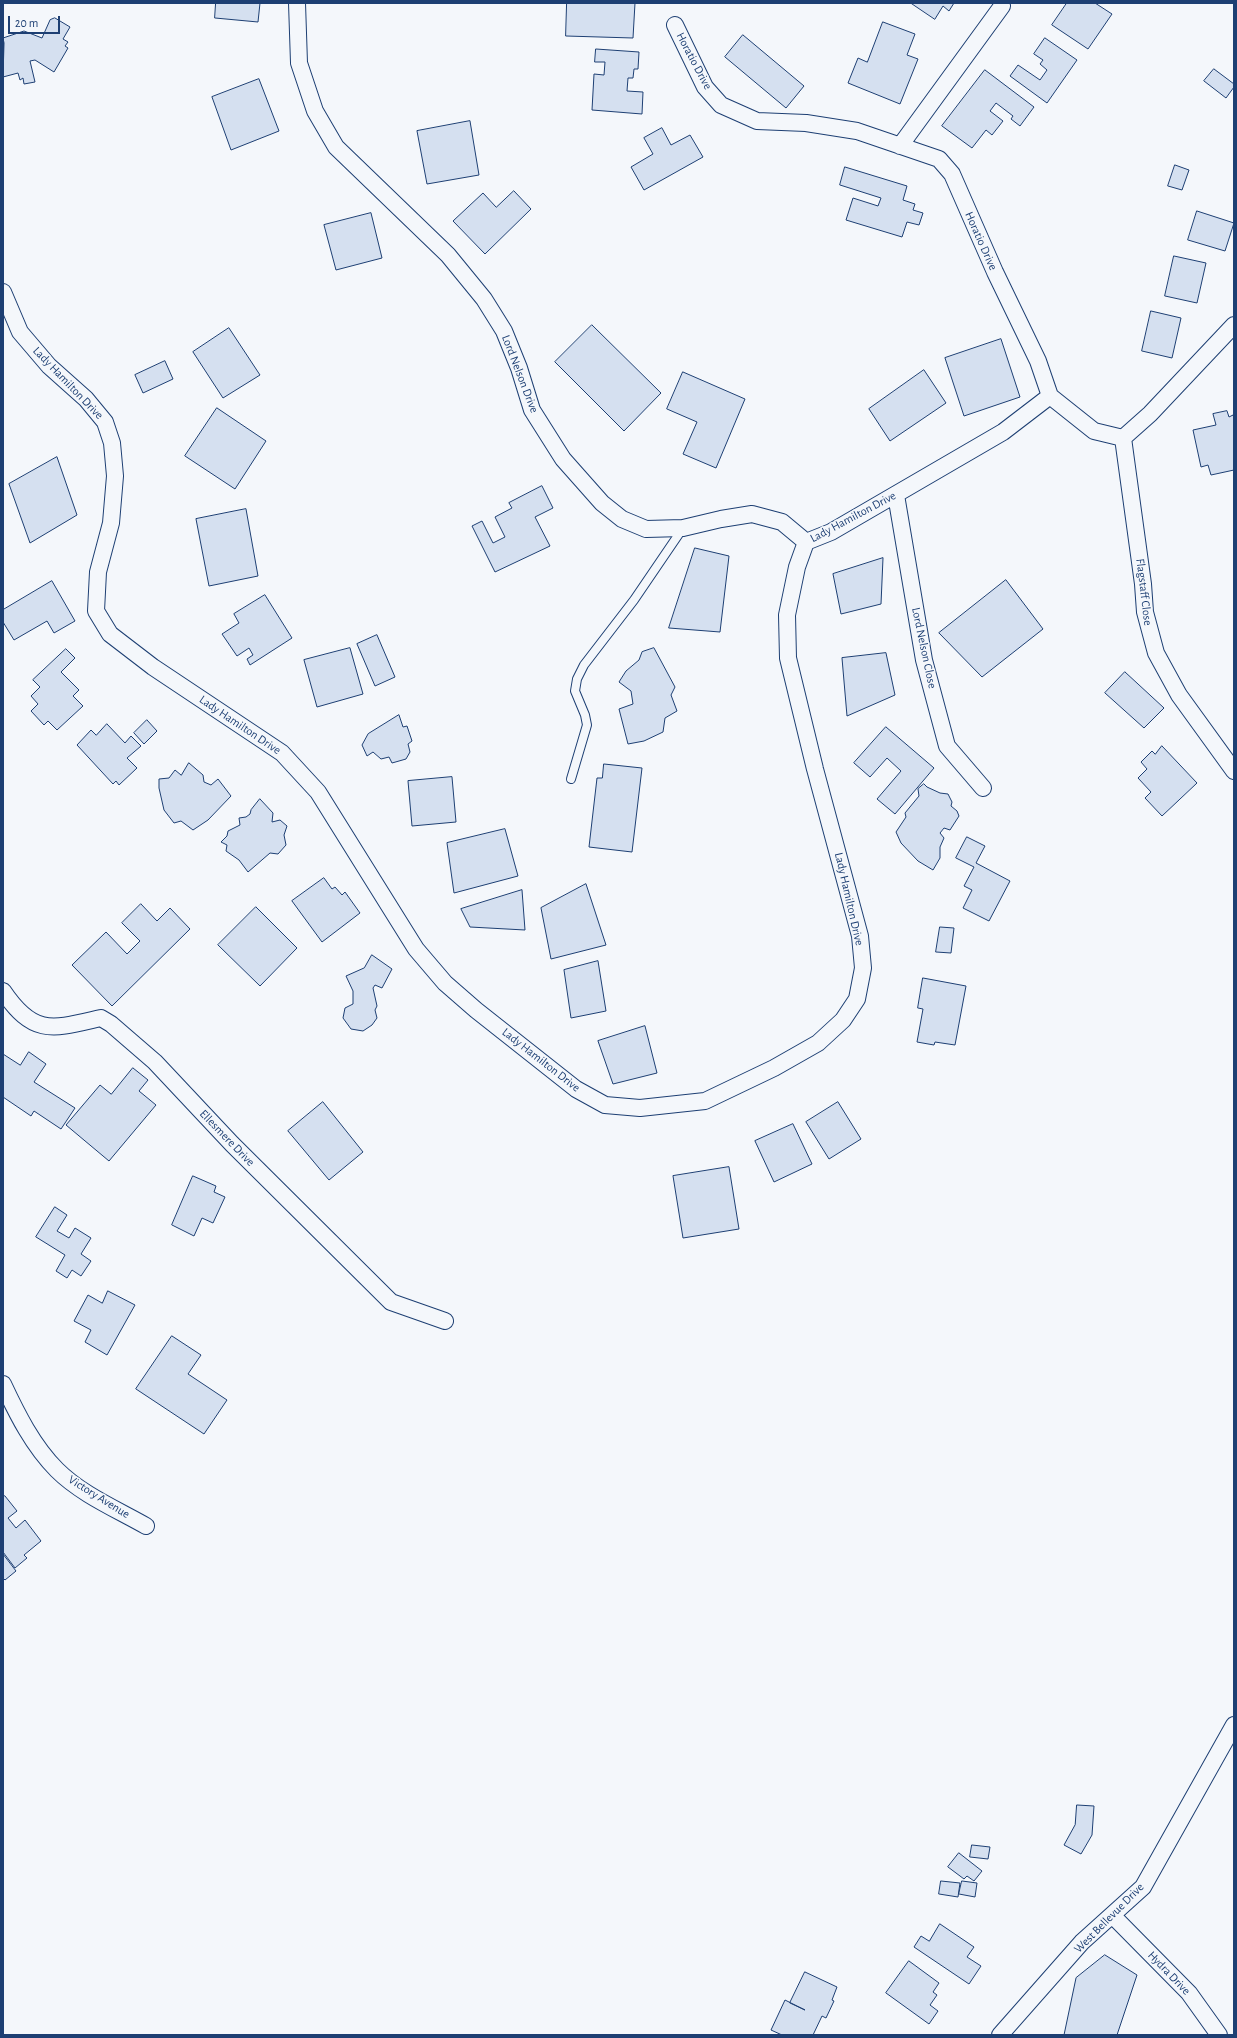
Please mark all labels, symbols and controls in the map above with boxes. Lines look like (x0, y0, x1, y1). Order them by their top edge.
scale bar (10, 8, 62, 34)
text: 20 m (15, 17, 38, 29)
street label: Horatio Drive (673, 30, 715, 92)
street label: Horatio Drive (962, 209, 1000, 273)
street label: Lord Nelson Drive (499, 333, 541, 415)
street label: Lady Hamilton Drive (30, 344, 106, 422)
street label: Lady Hamilton Drive (808, 488, 898, 546)
street label: Flagstaff Close (1133, 558, 1155, 626)
street label: Lord Nelson Close (908, 606, 940, 690)
street label: Lady Hamilton Drive (196, 692, 284, 758)
street label: Lady Hamilton Drive (831, 851, 867, 947)
street label: Lady Hamilton Drive (499, 1025, 583, 1095)
street label: Ellesmere Drive (196, 1107, 258, 1169)
street label: Victory Avenue (66, 1472, 132, 1522)
street label: West Bellevue Drive (1071, 1880, 1147, 1956)
street label: Hydra Drive (1145, 1948, 1193, 1998)

